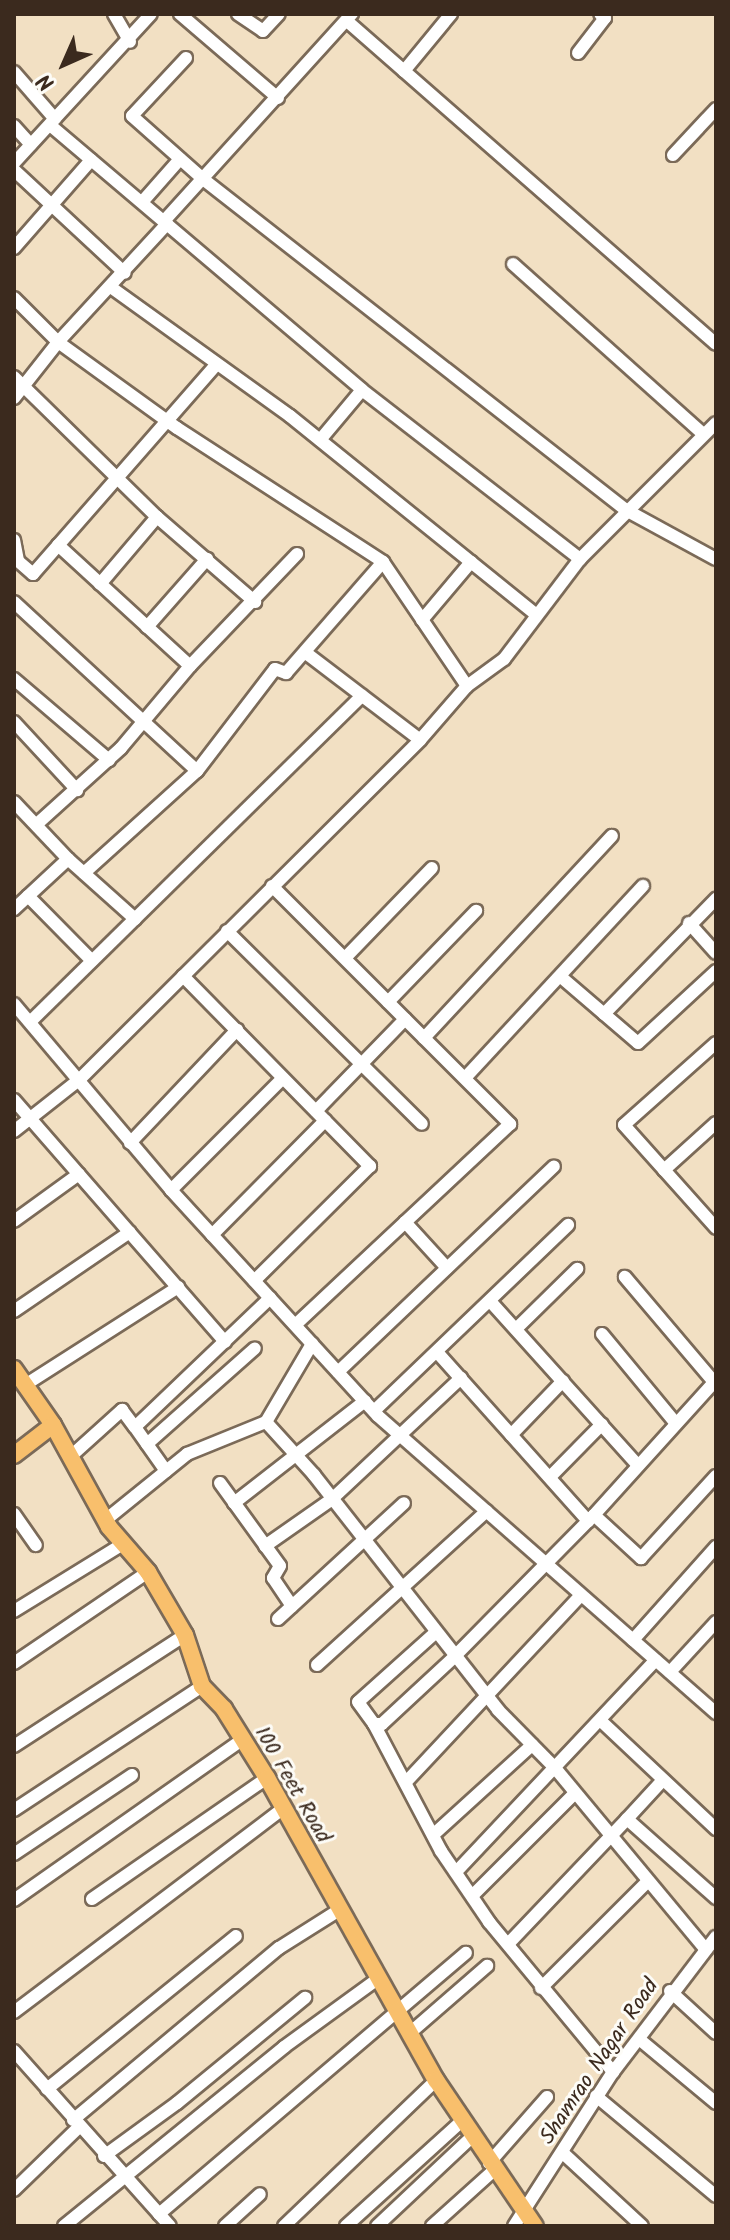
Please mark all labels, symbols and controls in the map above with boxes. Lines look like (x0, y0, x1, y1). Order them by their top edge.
north arrow (24, 24, 104, 104)
text: N (29, 64, 64, 99)
street label: 100 Feet Road (248, 1722, 336, 1848)
street label: Shamrao Nagar Road (535, 1974, 665, 2150)

